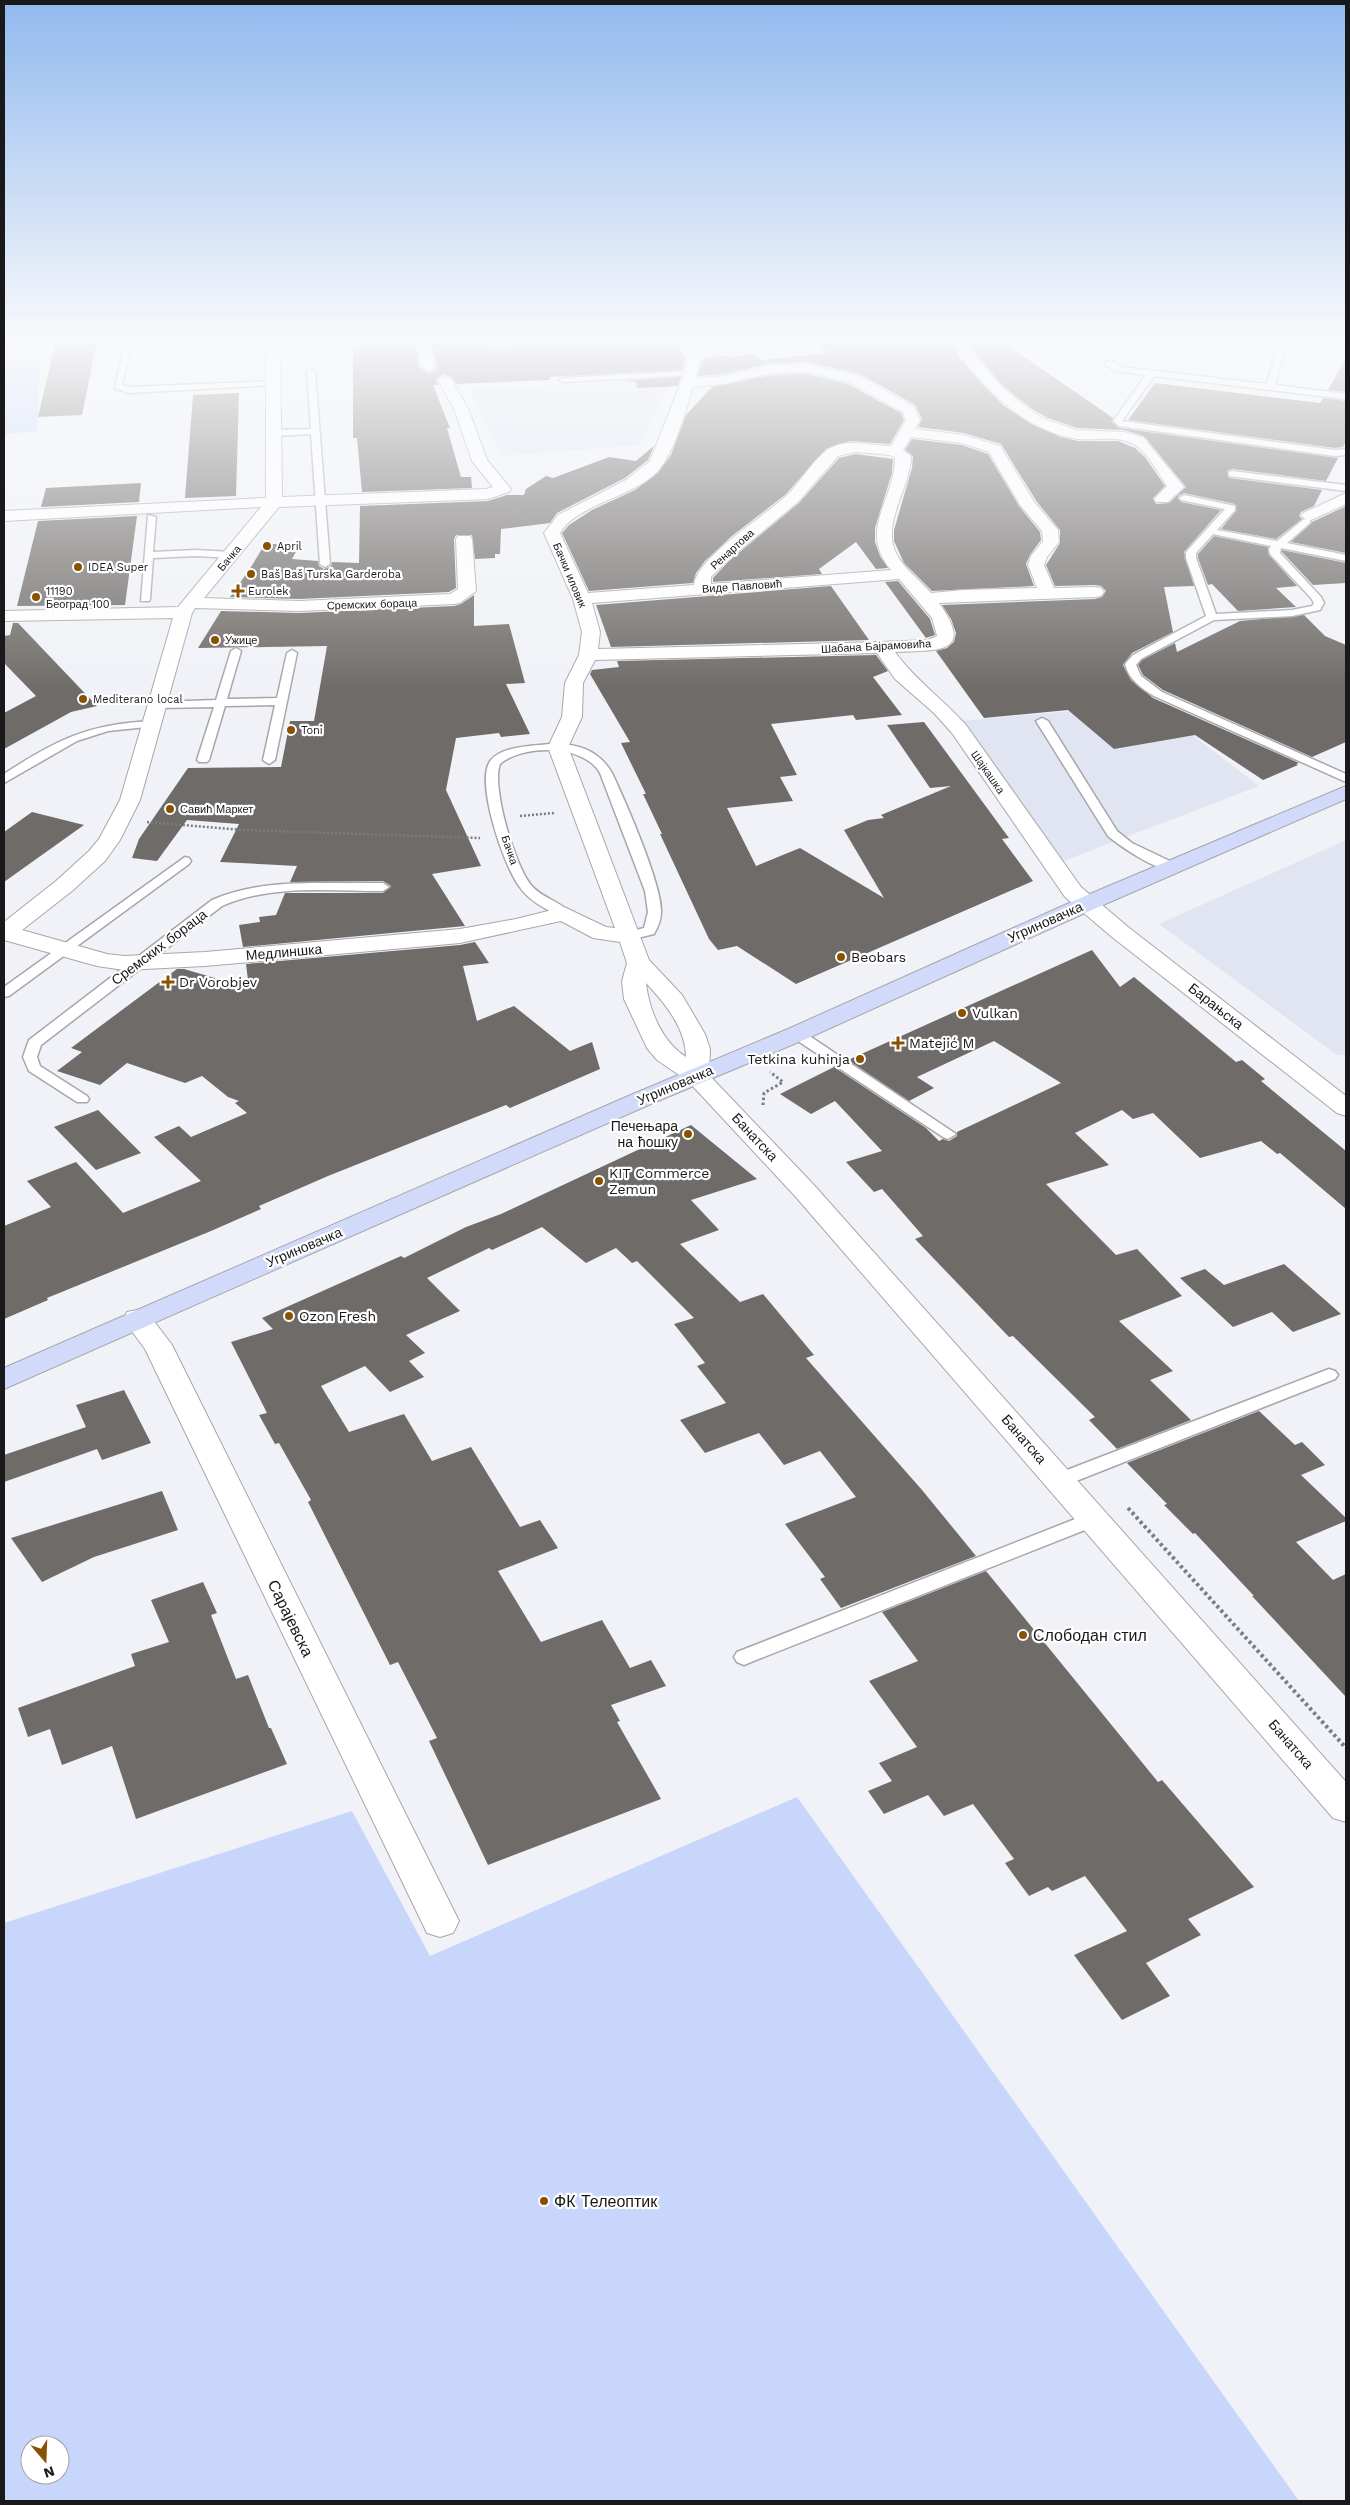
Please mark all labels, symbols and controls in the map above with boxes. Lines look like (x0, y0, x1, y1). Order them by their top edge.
street label: Ренартова (708, 526, 757, 572)
marker: April (261, 540, 273, 552)
place label: April (277, 540, 303, 553)
street label: Бачки иловик (550, 541, 589, 610)
street label: Бачка (215, 542, 245, 574)
marker: IDEA Super (72, 561, 84, 573)
place label: IDEA Super (88, 561, 149, 574)
marker: Baš Baš Turska Garderoba (245, 568, 257, 580)
place label: Baš Baš Turska Garderoba (261, 568, 401, 581)
street label: Виде Павловић (702, 577, 782, 596)
place label: 11190 Београд 100 (46, 585, 110, 611)
marker: Eurolek (232, 585, 244, 597)
place label: Eurolek (248, 585, 289, 598)
marker: 11190 Београд 100 (30, 591, 42, 603)
street label: Сремских бораца (327, 596, 418, 613)
marker: Ужице (209, 634, 221, 646)
place label: Ужице (225, 634, 257, 647)
street label: Шабана Бајрамовића (821, 637, 932, 656)
marker: Mediterano local (77, 693, 89, 705)
place label: Mediterano local (93, 693, 184, 706)
marker: Toni (285, 724, 297, 736)
place label: Toni (301, 724, 323, 737)
street label: Шајкашка (968, 748, 1008, 797)
marker: Савић Маркет (164, 803, 176, 815)
place label: Савић Маркет (180, 803, 253, 816)
street label: Бачка (498, 834, 521, 867)
street label: Угриновачка (1005, 898, 1085, 946)
street label: Сремских бораца (108, 906, 210, 988)
street label: Медлиншка (245, 941, 323, 963)
place label: Beobars (851, 949, 906, 965)
marker: Beobars (835, 951, 847, 963)
place label: Dr Vorobjev (179, 974, 258, 990)
marker: Dr Vorobjev (161, 975, 175, 989)
street label: Барањска (1185, 980, 1247, 1032)
place label: Vulkan (972, 1005, 1018, 1021)
marker: Vulkan (956, 1007, 968, 1019)
place label: Matejić M (909, 1035, 974, 1051)
marker: Matejić M (891, 1036, 905, 1050)
place label: Tetkina kuhinja (747, 1051, 850, 1067)
marker: Tetkina kuhinja (854, 1053, 866, 1065)
street label: Угриновачка (635, 1062, 715, 1108)
street label: Банатска (729, 1110, 781, 1164)
place label: Печењара на ћошку (611, 1118, 678, 1150)
marker: Печењара на ћошку (682, 1128, 694, 1140)
place label: KIT Commerce Zemun (609, 1165, 709, 1197)
marker: KIT Commerce Zemun (593, 1175, 605, 1187)
street label: Угриновачка (264, 1224, 344, 1270)
place label: Ozon Fresh (299, 1308, 376, 1324)
marker: Ozon Fresh (283, 1310, 295, 1322)
street label: Банатска (998, 1411, 1050, 1467)
street label: Сарајевска (264, 1577, 317, 1660)
place label: Слободан стил (1033, 1626, 1147, 1645)
marker: Слободан стил (1017, 1629, 1029, 1641)
street label: Банатска (1265, 1716, 1317, 1772)
place label: ФК Телеоптик (554, 2192, 658, 2211)
marker: ФК Телеоптик (538, 2195, 550, 2207)
north arrow (20, 2435, 70, 2485)
text: N (42, 2463, 57, 2482)

